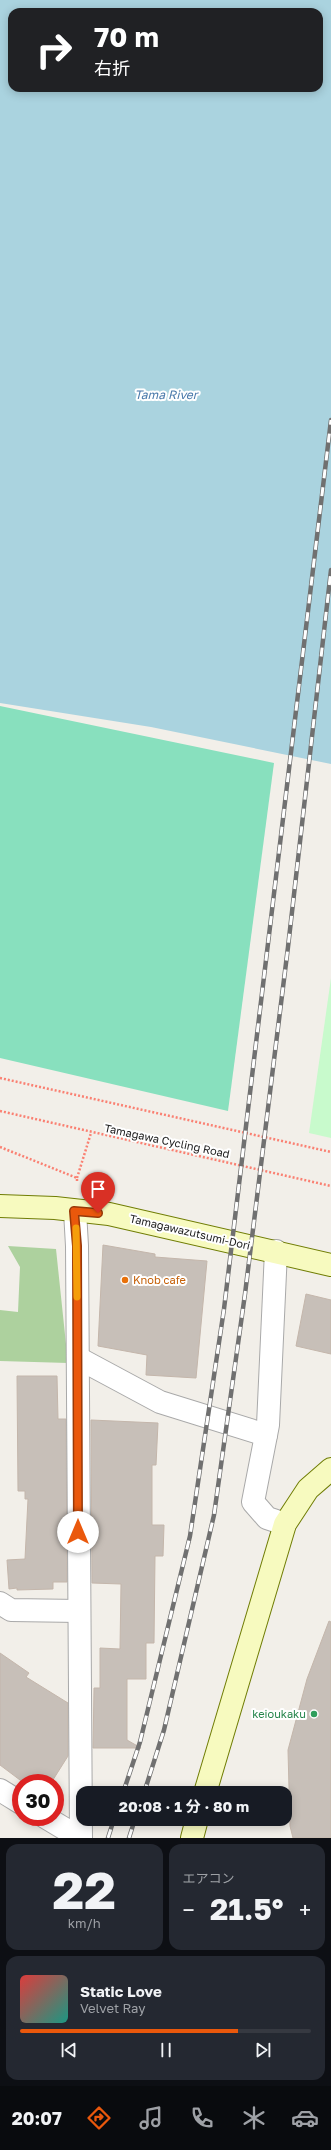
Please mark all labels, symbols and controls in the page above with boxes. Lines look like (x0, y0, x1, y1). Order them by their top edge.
text: 70 m (94, 20, 159, 53)
icon: right (28, 24, 80, 76)
text: 右折 (94, 57, 130, 79)
water label: Tama River (134, 387, 200, 402)
street label: Tamagawa Cycling Road (103, 1121, 231, 1160)
pin (81, 1172, 115, 1213)
icon: arrive (87, 1178, 109, 1200)
street label: Tamagawazutsumi-Dori (129, 1211, 252, 1252)
place label: Knob cafe (133, 1273, 186, 1286)
marker: Knob cafe (120, 1275, 130, 1285)
position arrow (57, 1511, 99, 1553)
place label: keioukaku (252, 1707, 306, 1720)
marker: keioukaku (309, 1709, 319, 1719)
speed limit sign: 30 (12, 1774, 64, 1826)
text: 20:08 · 1 分 · 80 m (119, 1797, 249, 1815)
text: 22 (53, 1858, 116, 1920)
text: エアコン (183, 1870, 235, 1886)
text: 21.5° (210, 1891, 283, 1927)
text: − (183, 1896, 195, 1923)
text: + (299, 1896, 311, 1923)
text: km/h (68, 1915, 101, 1931)
text: Static Love (80, 1982, 162, 2000)
text: Velvet Ray (80, 2000, 145, 2016)
icon: previous (58, 2039, 80, 2061)
icon: pause (155, 2039, 177, 2061)
icon: next (252, 2039, 274, 2061)
icon: directions (85, 2104, 113, 2132)
icon: music (137, 2104, 165, 2132)
icon: phone (188, 2104, 216, 2132)
icon: climate (240, 2104, 268, 2132)
icon: car (291, 2104, 319, 2132)
text: 20:07 (12, 2107, 62, 2129)

